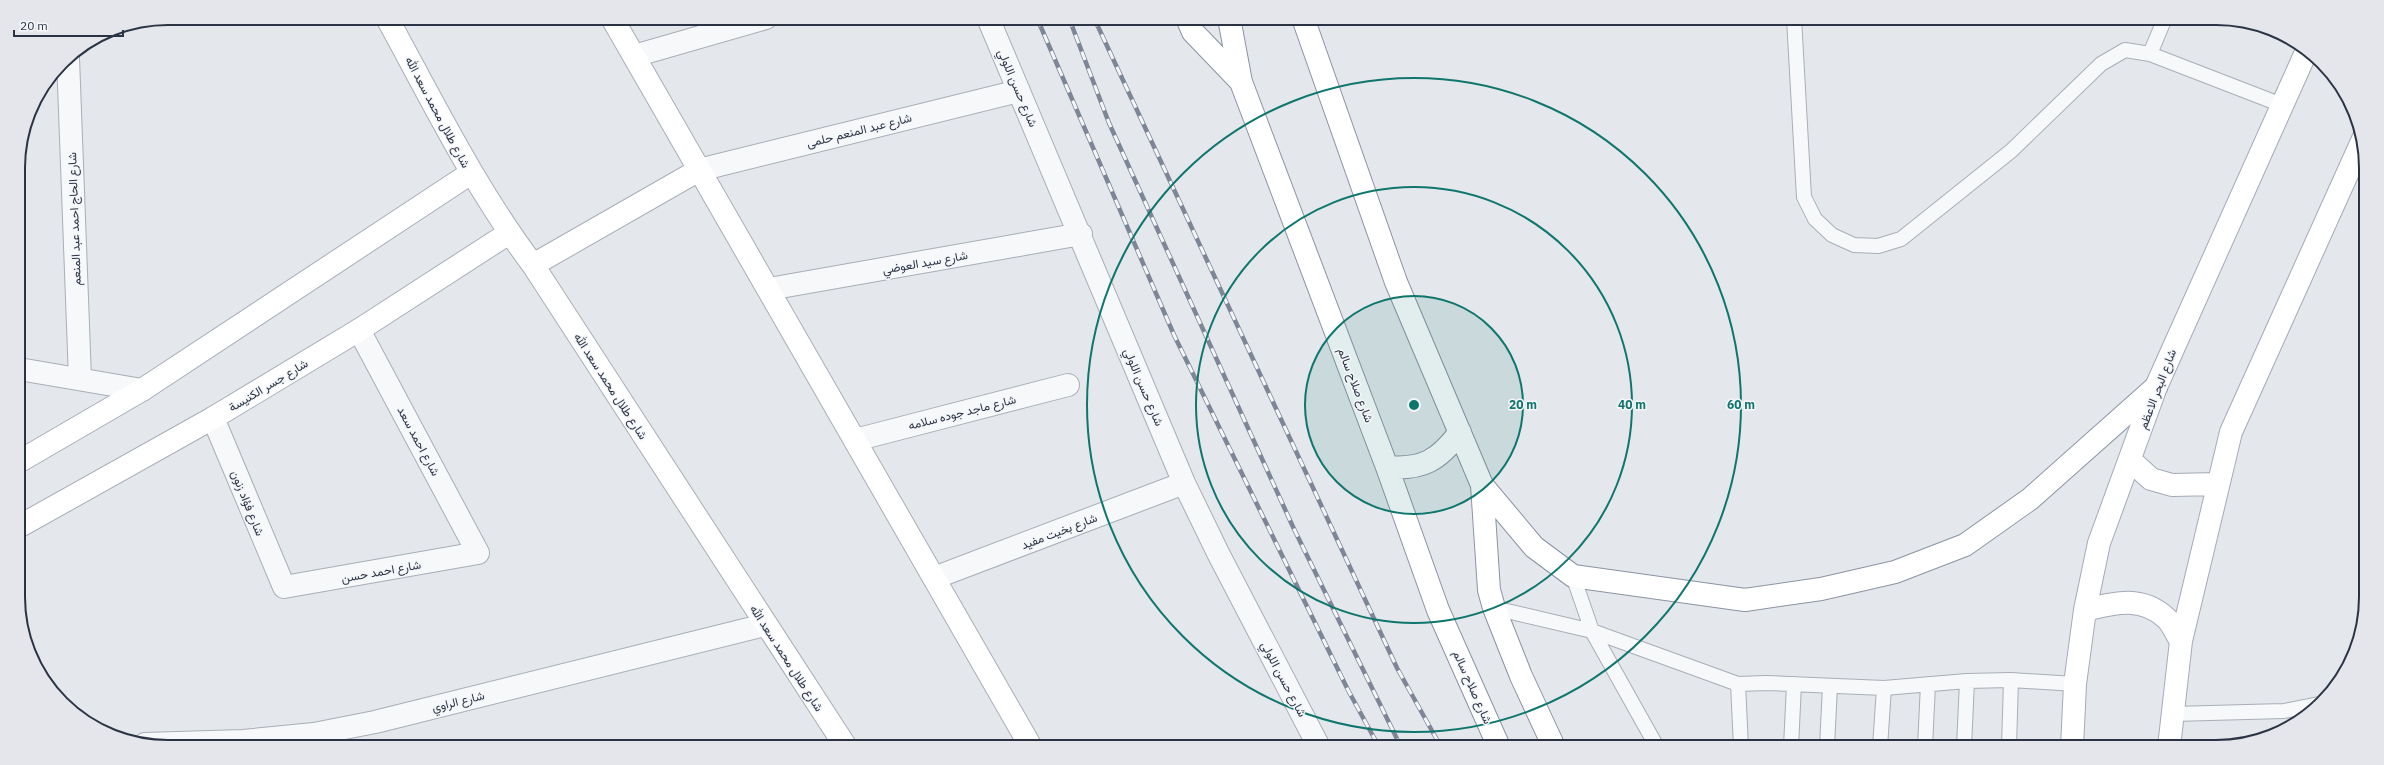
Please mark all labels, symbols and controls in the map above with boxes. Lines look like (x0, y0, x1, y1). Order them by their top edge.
scale bar (14, 12, 123, 38)
text: 20 m (20, 18, 48, 33)
street label: شارع حسن اللولي (992, 47, 1041, 130)
street label: شارع طلال محمد سعد الله (401, 54, 474, 171)
street label: شارع عبد المنعم حلمى (805, 110, 914, 152)
street label: شارع الحاج احمد عبد المنعم (64, 152, 86, 286)
street label: شارع سيد العوضي (881, 247, 969, 280)
street label: شارع طلال محمد سعد الله (569, 330, 651, 443)
street label: شارع حسن اللولي (1118, 346, 1167, 429)
street label: شارع صلاح سالم (1333, 346, 1377, 425)
street label: شارع البحر الاعظم (2135, 347, 2181, 432)
street label: شارع جسر الكنيسة (226, 355, 311, 416)
street label: شارع ماجد جوده سلامه (907, 391, 1018, 435)
text: 20 m (1509, 397, 1537, 412)
text: 40 m (1618, 397, 1646, 412)
text: 60 m (1727, 397, 1755, 412)
centre of rings (1407, 398, 1421, 412)
street label: شارع احمد سعد (393, 404, 444, 479)
street label: شارع فؤاد زنون (226, 468, 268, 539)
street label: شارع بخيت مفيد (1019, 510, 1100, 554)
street label: شارع احمد حسن (340, 557, 422, 587)
street label: شارع طلال محمد سعد الله (745, 602, 827, 715)
street label: شارع حسن اللولي (1255, 639, 1310, 721)
street label: شارع صلاح سالم (1448, 648, 1496, 727)
street label: شارع الراوي (430, 687, 487, 718)

